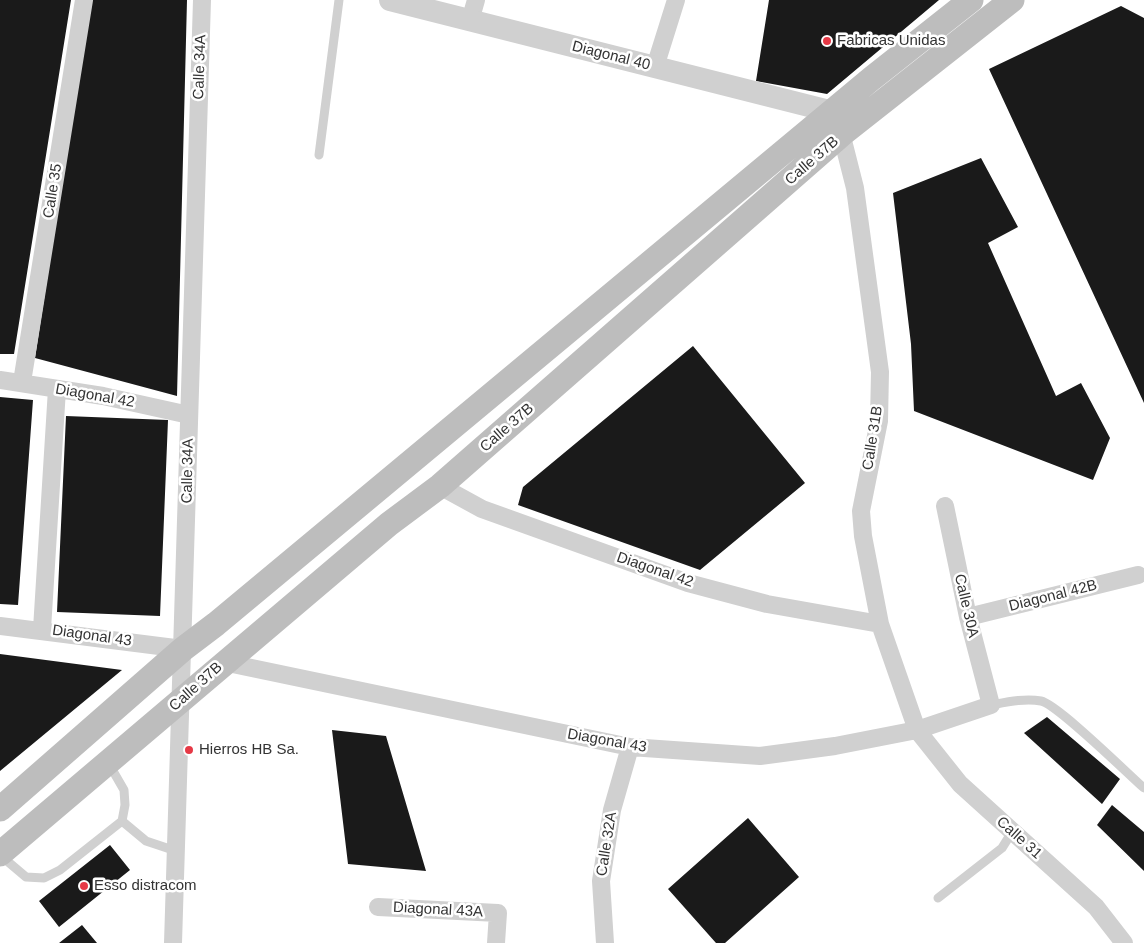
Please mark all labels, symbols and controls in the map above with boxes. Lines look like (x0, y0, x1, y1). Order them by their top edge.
place label: Fabricas Unidas (837, 32, 945, 50)
street label: Calle 34A (190, 34, 210, 100)
marker: Fabricas Unidas (821, 35, 833, 47)
street label: Diagonal 40 (570, 38, 652, 74)
street label: Calle 37B (782, 133, 842, 189)
street label: Calle 35 (40, 162, 66, 220)
street label: Diagonal 42 (54, 380, 136, 412)
street label: Calle 37B (477, 400, 537, 456)
street label: Calle 31B (859, 404, 887, 472)
street label: Calle 34A (178, 438, 198, 504)
street label: Diagonal 42 (614, 548, 696, 592)
street label: Calle 30A (950, 572, 982, 640)
street label: Diagonal 42B (1007, 576, 1099, 616)
street label: Diagonal 43 (51, 622, 133, 650)
street label: Calle 37B (166, 659, 226, 715)
street label: Diagonal 43 (566, 725, 648, 757)
place label: Hierros HB Sa. (199, 741, 299, 759)
marker: Hierros HB Sa. (183, 744, 195, 756)
street label: Calle 32A (593, 810, 621, 878)
street label: Calle 31 (993, 813, 1045, 863)
place label: Esso distracom (94, 877, 197, 895)
marker: Esso distracom (78, 880, 90, 892)
street label: Diagonal 43A (393, 899, 483, 921)

